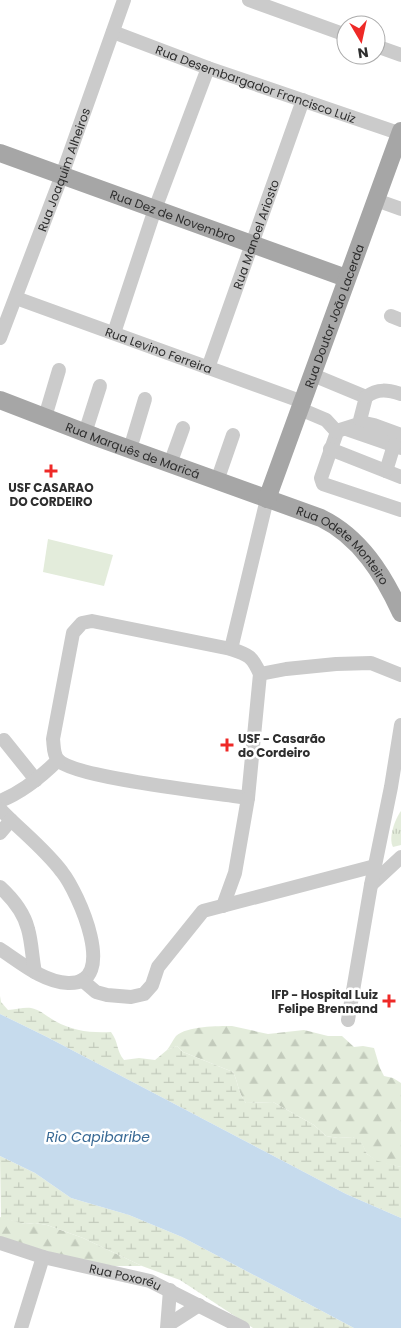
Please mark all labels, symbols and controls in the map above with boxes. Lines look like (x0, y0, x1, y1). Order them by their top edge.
north arrow (336, 15, 386, 65)
street label: Rua Desembargador Francisco Luiz (153, 40, 358, 127)
text: N (356, 42, 370, 64)
street label: Rua Joaquim Alheiros (33, 105, 94, 234)
street label: Rua Manoel Ariosto (228, 177, 283, 291)
street label: Rua Dez de Novembro (108, 185, 239, 246)
street label: Rua Doutor João Lacerda (300, 242, 368, 390)
street label: Rua Levino Ferreira (103, 323, 215, 377)
street label: Rua Marquês de Maricá (63, 418, 203, 482)
marker: USF CASARAO DO CORDEIRO (44, 464, 58, 478)
place label: USF CASARAO DO CORDEIRO (8, 479, 94, 510)
street label: Rua Odete Monteiro (294, 501, 393, 588)
place label: USF - Casarão do Cordeiro (238, 730, 326, 761)
marker: USF - Casarão do Cordeiro (220, 738, 234, 752)
place label: IFP - Hospital Luiz Felipe Brennand (271, 986, 378, 1017)
marker: IFP - Hospital Luiz Felipe Brennand (382, 994, 396, 1008)
water label: Rio Capibaribe (46, 1127, 150, 1147)
street label: Rua Poxoréu (88, 1259, 165, 1294)

